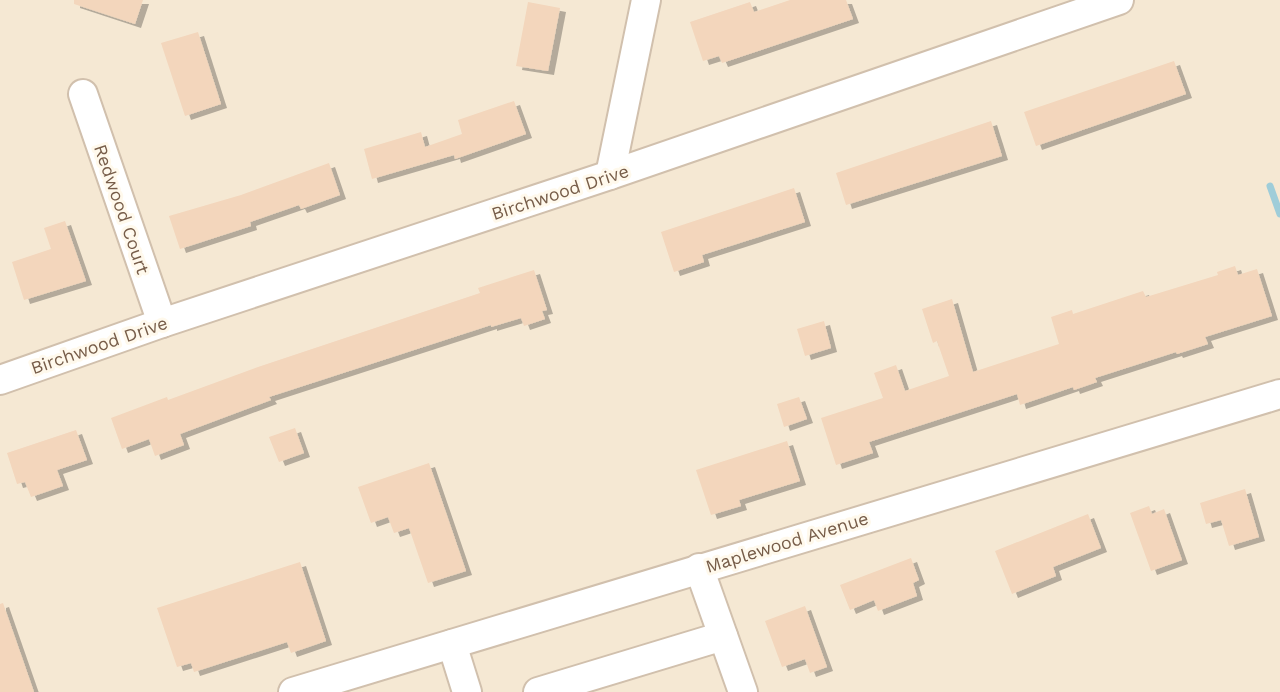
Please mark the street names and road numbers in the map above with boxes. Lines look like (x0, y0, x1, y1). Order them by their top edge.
street label: Redwood Court (90, 141, 154, 277)
street label: Birchwood Drive (489, 160, 631, 224)
street label: Birchwood Drive (28, 312, 170, 378)
street label: Maplewood Avenue (703, 507, 871, 577)

